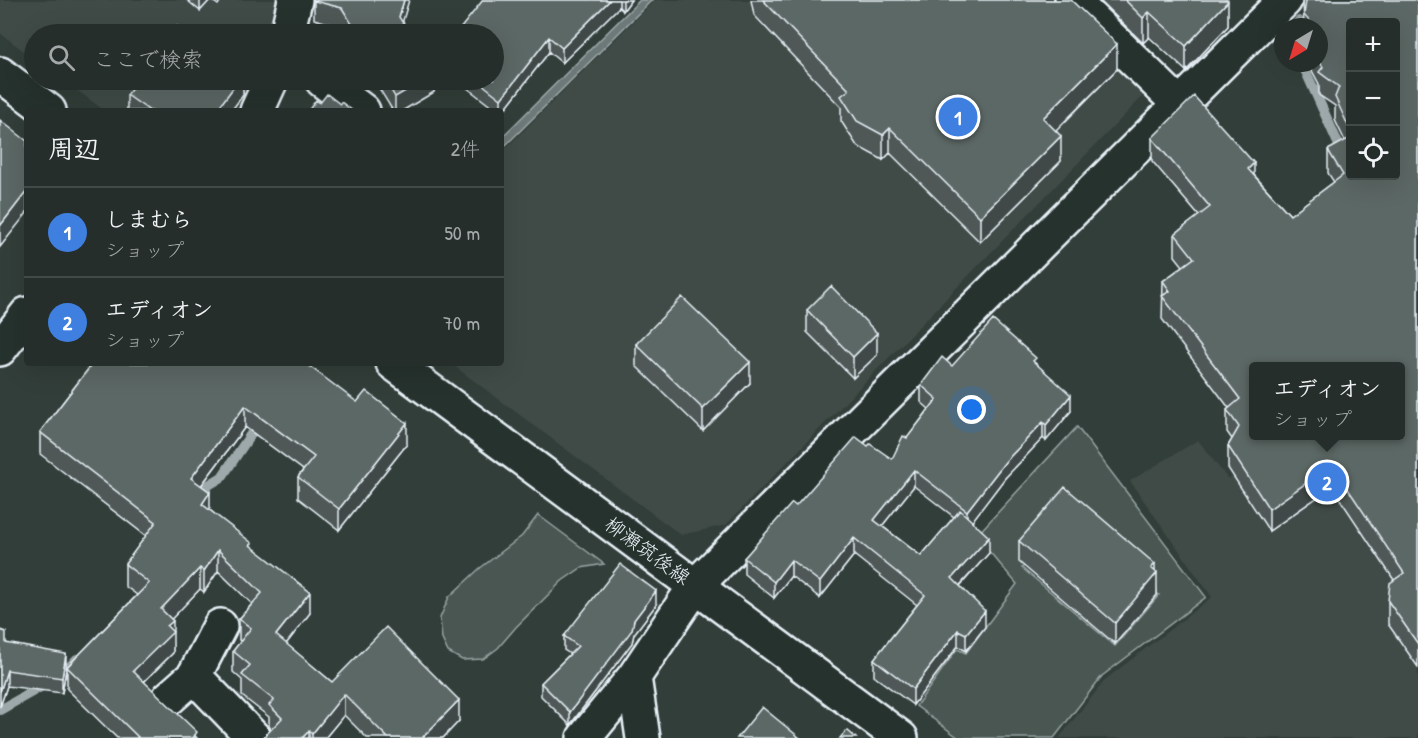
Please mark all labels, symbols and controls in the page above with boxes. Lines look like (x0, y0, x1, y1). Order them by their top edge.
north arrow (1274, 18, 1328, 72)
map controls (1346, 18, 1400, 180)
button: + (1346, 18, 1400, 72)
search box (24, 24, 504, 90)
icon: search (45, 41, 78, 74)
text: ここで検索 (93, 44, 203, 74)
button: − (1346, 72, 1400, 126)
pin: 1 (938, 94, 978, 140)
button: locate (1346, 126, 1400, 180)
text: 周辺 (48, 131, 100, 166)
text: 2件 (451, 135, 480, 162)
text: しまむら (105, 204, 193, 234)
text: 1 (64, 219, 71, 246)
text: 50 m (444, 219, 480, 246)
text: ショップ (105, 236, 184, 263)
text: エディオン (105, 294, 213, 324)
text: 2 (63, 309, 72, 336)
text: 70 m (443, 309, 480, 336)
text: ショップ (105, 326, 184, 353)
popup (1249, 362, 1405, 440)
text: エディオン (1273, 373, 1381, 403)
your location (957, 395, 986, 424)
text: ショップ (1273, 405, 1352, 432)
pin: 2 (1308, 460, 1346, 504)
street label: 柳瀬筑後線 (600, 510, 696, 590)

